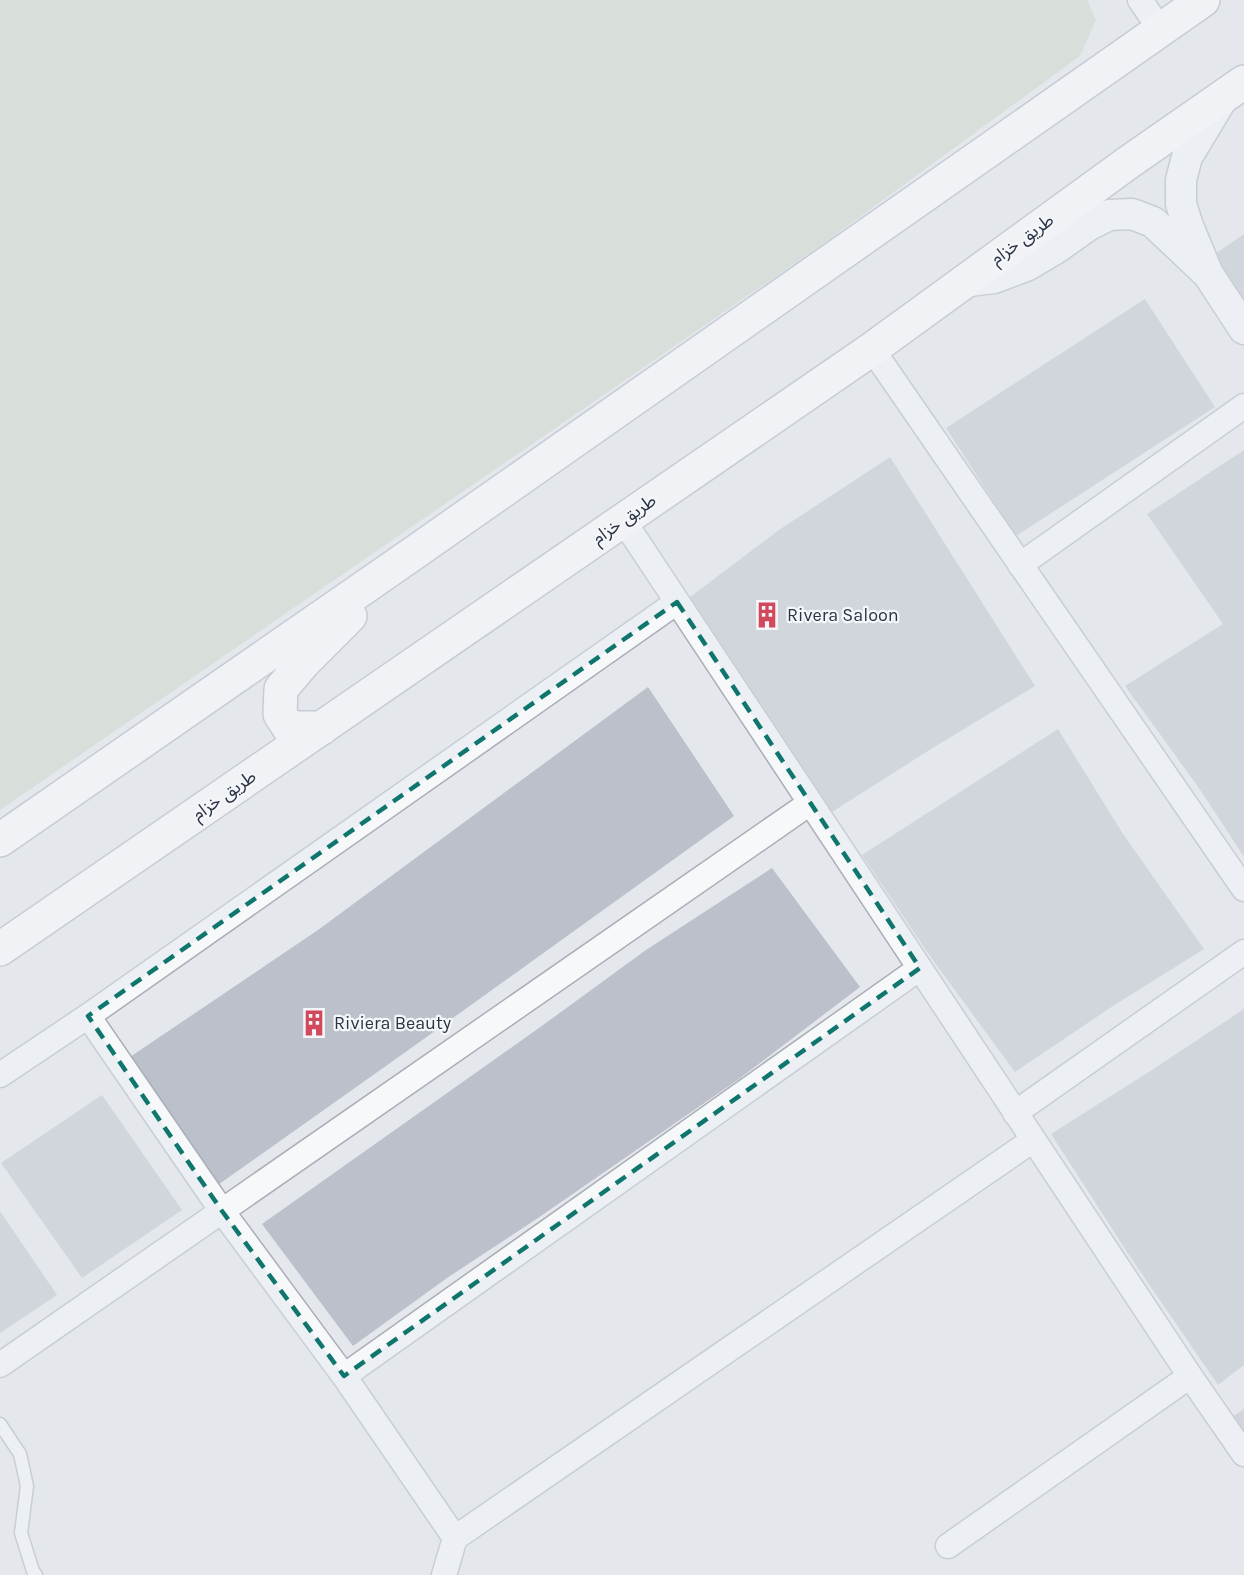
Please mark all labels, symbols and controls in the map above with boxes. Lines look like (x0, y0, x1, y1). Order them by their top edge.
street label: طريق خزام (986, 209, 1060, 272)
street label: طريق خزام (588, 489, 662, 551)
building icon: Rivera Saloon (752, 600, 782, 630)
place label: Rivera Saloon (787, 604, 899, 626)
street label: طريق خزام (188, 765, 262, 827)
building icon: Riviera Beauty (299, 1008, 329, 1038)
place label: Riviera Beauty (334, 1012, 452, 1034)

